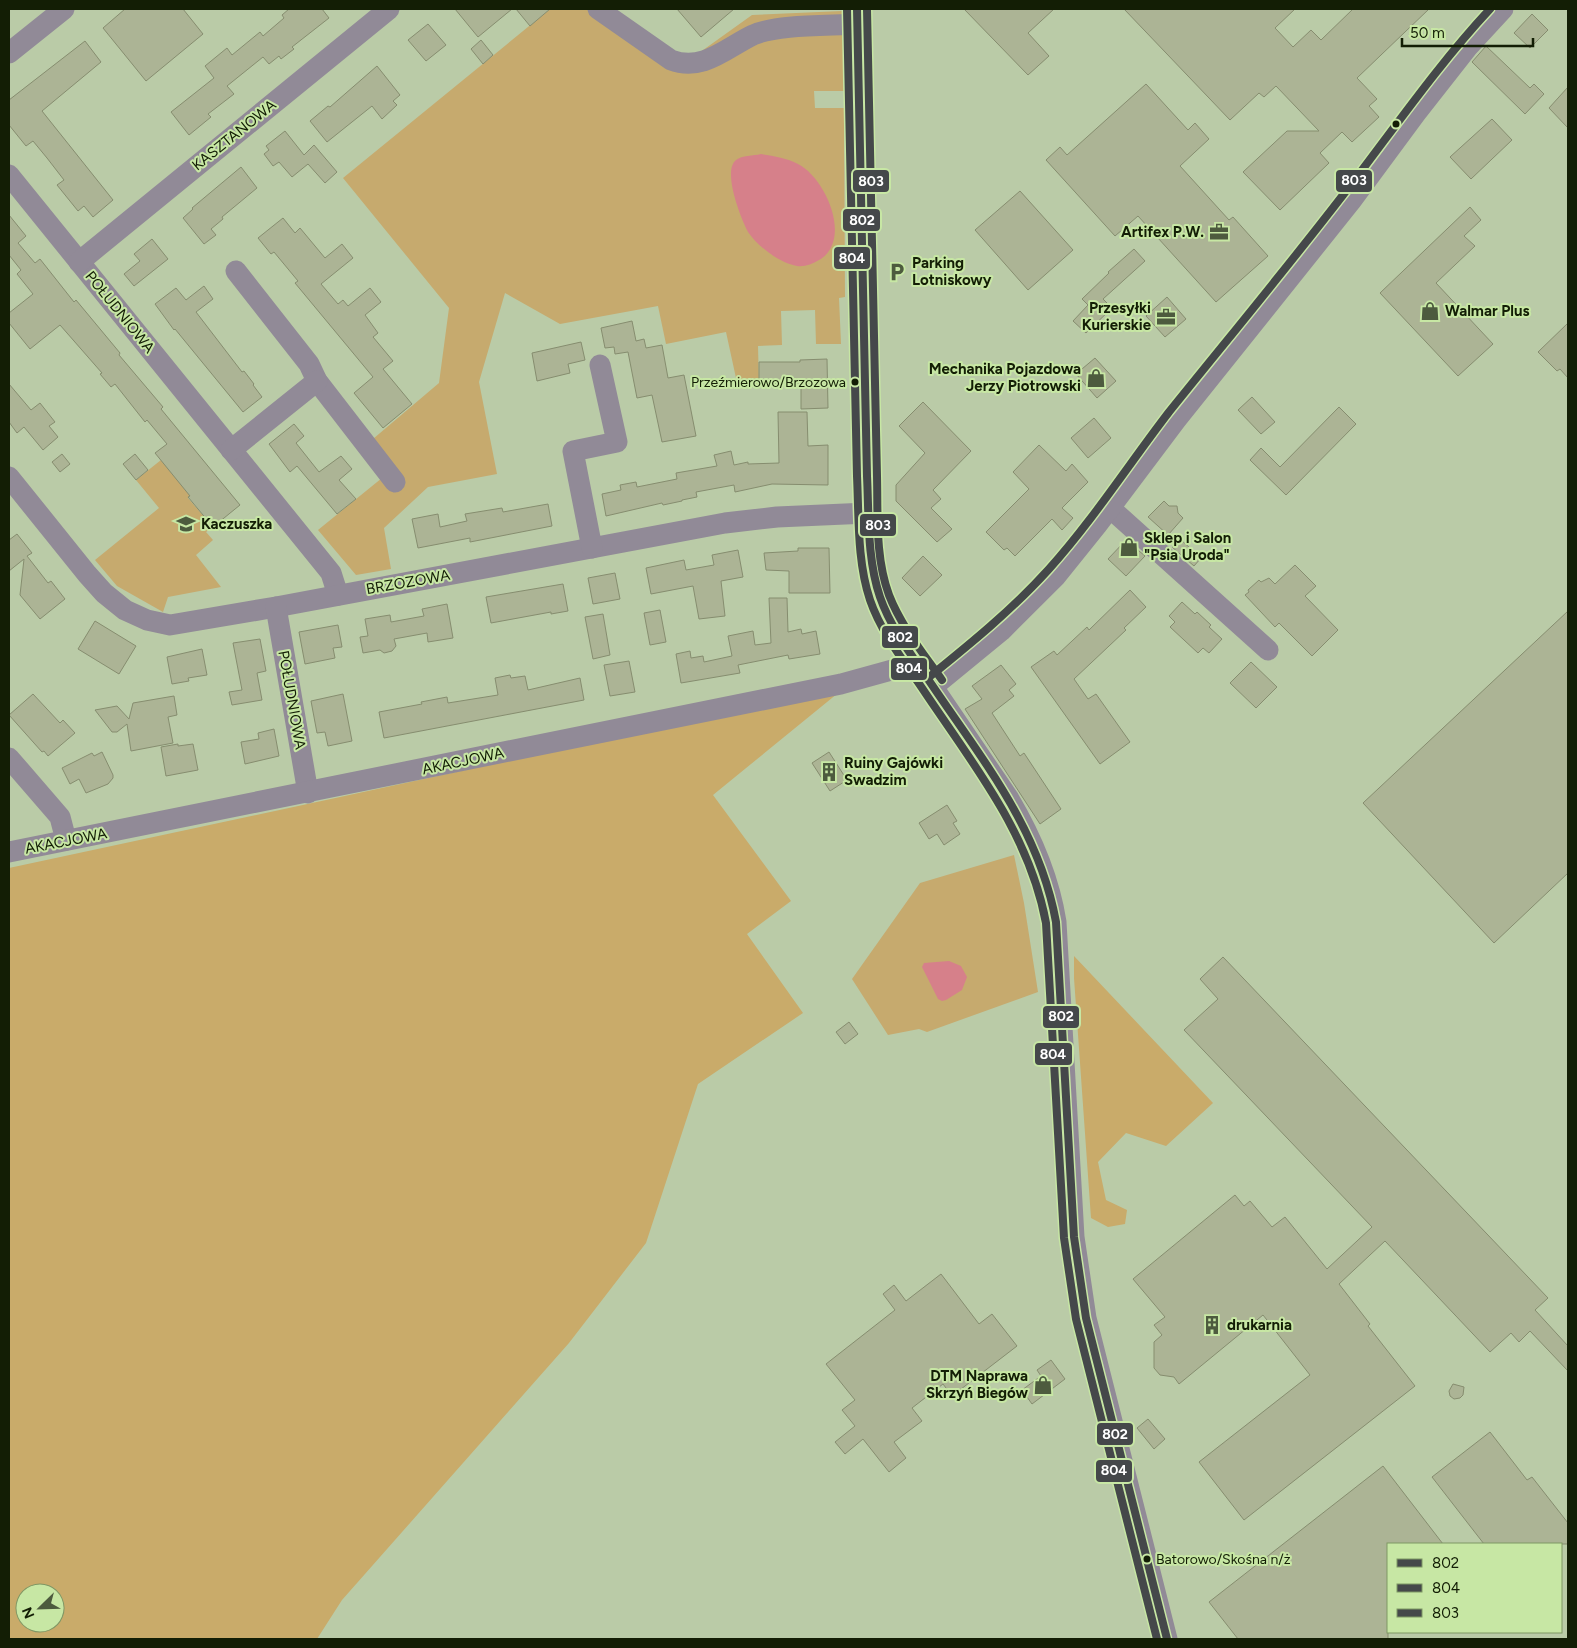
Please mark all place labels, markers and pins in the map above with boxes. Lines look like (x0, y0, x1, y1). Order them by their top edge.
unlabelled marker (1391, 119, 1401, 129)
office icon: Artifex P.W. (1208, 221, 1230, 243)
place label: Artifex P.W. (1121, 223, 1204, 241)
place label: Parking Lotniskowy (912, 254, 992, 289)
parking icon: Parking Lotniskowy (886, 261, 908, 283)
place label: Przesyłki Kurierskie (1082, 299, 1152, 334)
shop icon: Walmar Plus (1419, 300, 1441, 322)
place label: Walmar Plus (1445, 302, 1529, 320)
office icon: Przesyłki Kurierskie (1155, 306, 1177, 328)
place label: Mechanika Pojazdowa Jerzy Piotrowski (929, 360, 1081, 395)
shop icon: Mechanika Pojazdowa Jerzy Piotrowski (1085, 367, 1107, 389)
place label: Przeźmierowo/Brzozowa (691, 374, 846, 391)
marker: Przeźmierowo/Brzozowa (850, 377, 860, 387)
school or university icon: Kaczuszka (175, 513, 197, 535)
place label: Kaczuszka (201, 515, 272, 533)
place label: Sklep i Salon "Psia Uroda" (1144, 529, 1231, 564)
shop icon: Sklep i Salon "Psia Uroda" (1118, 536, 1140, 558)
place label: Ruiny Gajówki Swadzim (844, 754, 943, 789)
building icon: Ruiny Gajówki Swadzim (818, 761, 840, 783)
building icon: drukarnia (1201, 1314, 1223, 1336)
place label: drukarnia (1227, 1316, 1292, 1334)
place label: DTM Naprawa Skrzyń Biegów (926, 1367, 1028, 1402)
shop icon: DTM Naprawa Skrzyń Biegów (1032, 1374, 1054, 1396)
place label: Batorowo/Skośna n/ż (1156, 1551, 1291, 1568)
marker: Batorowo/Skośna n/ż (1142, 1554, 1152, 1564)

